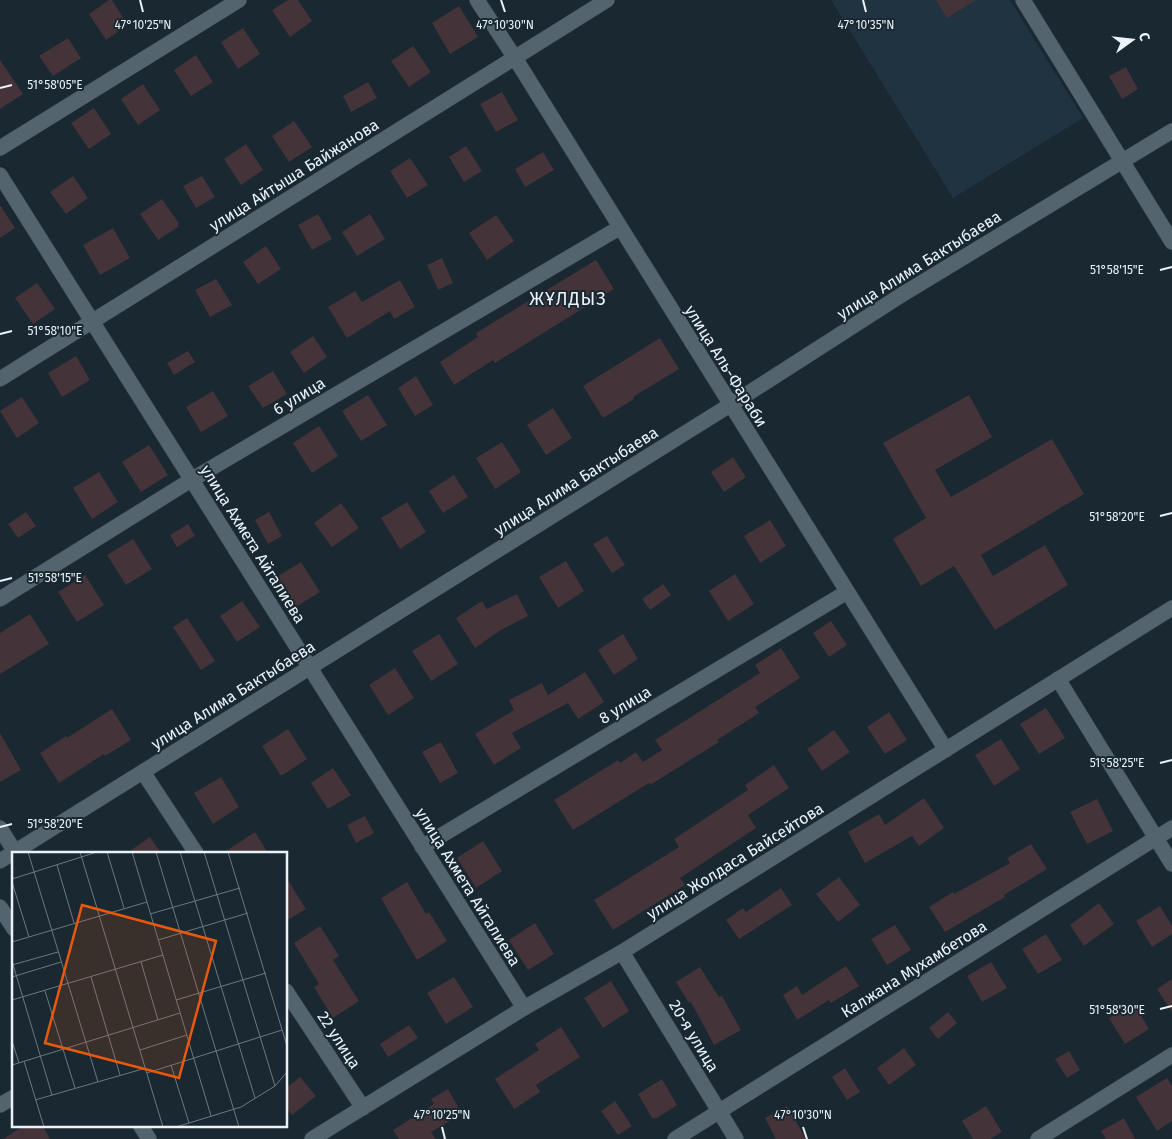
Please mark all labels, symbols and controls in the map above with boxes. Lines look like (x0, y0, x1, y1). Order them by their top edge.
north arrow (1107, 15, 1157, 65)
text: 47°10'25"N (115, 18, 171, 32)
text: 47°10'30"N (476, 18, 534, 32)
text: 47°10'35"N (838, 18, 894, 32)
text: С (1135, 31, 1153, 43)
text: 51°58'05"E (27, 78, 83, 92)
street label: улица Айтыша Байжанова (206, 115, 382, 235)
street label: улица Алима Бактыбаева (833, 207, 1005, 323)
text: 51°58'15"E (1090, 263, 1144, 277)
district label: ЖҰЛДЫЗ (529, 288, 607, 310)
street label: улица Аль-Фараби (681, 301, 771, 431)
text: 51°58'10"E (28, 324, 82, 338)
street label: 6 улица (270, 373, 328, 419)
street label: улица Алима Бактыбаева (490, 423, 662, 539)
street label: улица Ахмета Айгалиева (196, 461, 310, 627)
text: 51°58'20"E (1089, 510, 1145, 524)
text: 51°58'15"E (28, 571, 82, 585)
street label: улица Алима Бактыбаева (147, 637, 319, 753)
street label: 8 улица (595, 682, 655, 728)
text: 51°58'25"E (1090, 756, 1144, 770)
street label: улица Жолдаса Байсейтова (643, 799, 827, 923)
street label: улица Ахмета Айгалиева (411, 804, 525, 970)
text: 51°58'20"E (27, 817, 83, 831)
inset map (12, 852, 288, 1126)
street label: Калжана Мухамбетова (838, 916, 990, 1022)
street label: 20-я улица (665, 997, 723, 1075)
text: 51°58'30"E (1089, 1003, 1145, 1017)
street label: 22 улица (313, 1008, 365, 1072)
text: 47°10'25"N (414, 1108, 470, 1122)
text: 47°10'30"N (774, 1108, 832, 1122)

